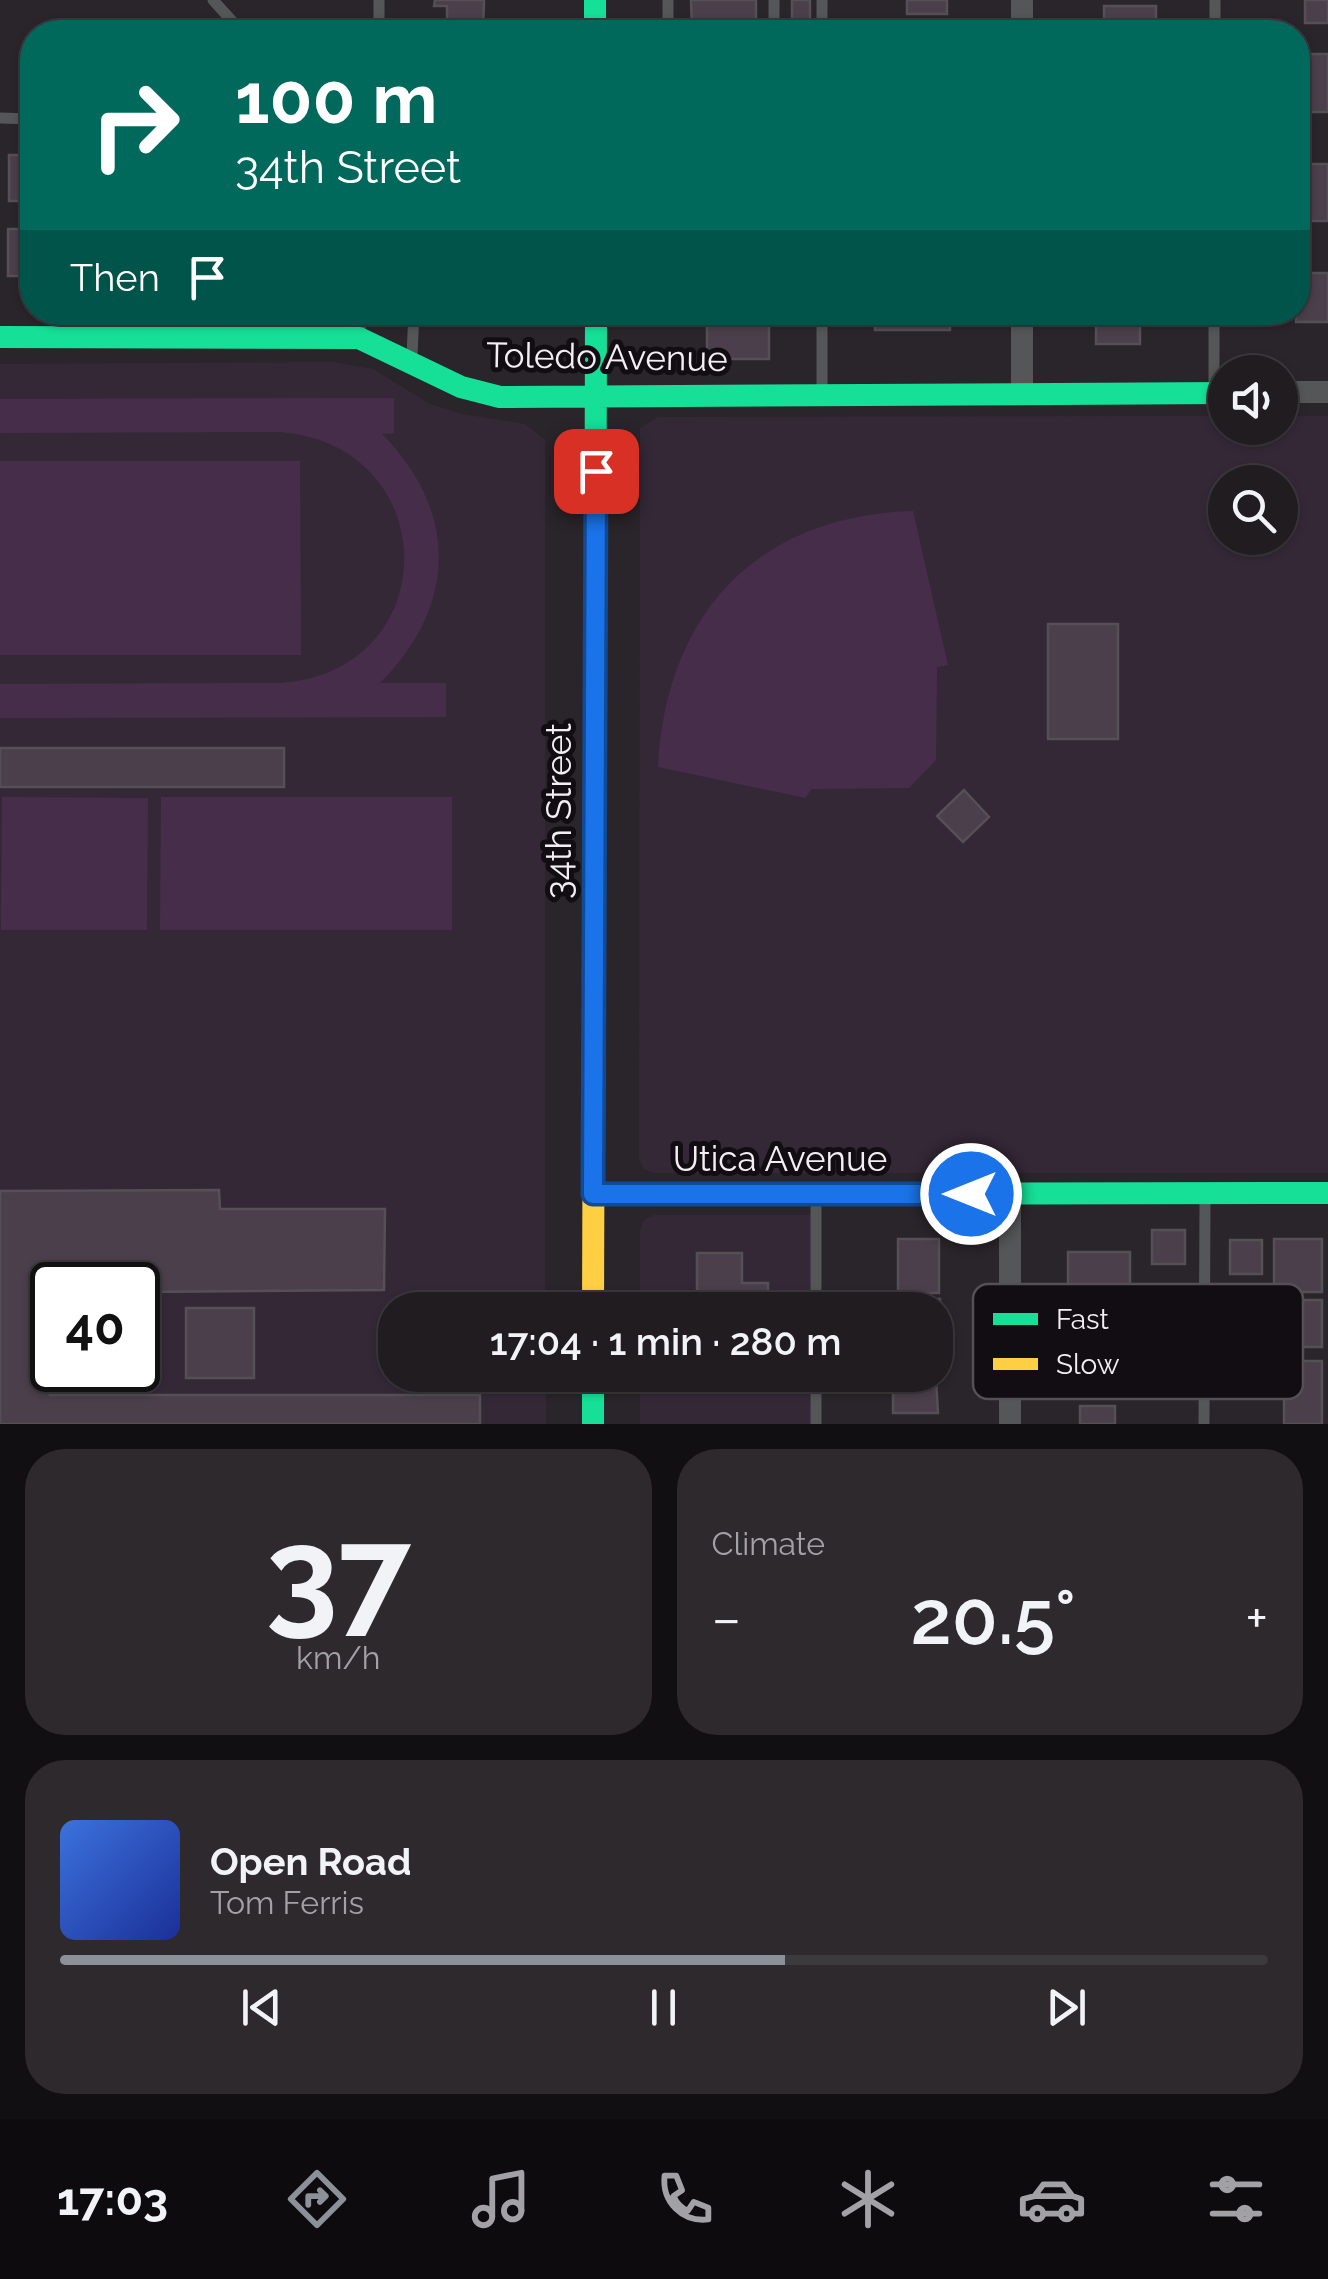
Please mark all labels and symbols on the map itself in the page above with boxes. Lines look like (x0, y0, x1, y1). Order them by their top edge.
street label: Toledo Avenue (486, 334, 728, 379)
pin (554, 429, 639, 514)
street label: 34th Street (538, 723, 579, 899)
street label: Utica Avenue (673, 1138, 887, 1179)
position arrow (919, 1142, 1023, 1246)
speed limit sign: 40 (30, 1262, 160, 1392)
legend (973, 1284, 1303, 1399)
text: Fast (1056, 1303, 1109, 1336)
text: Slow (1056, 1348, 1120, 1381)

